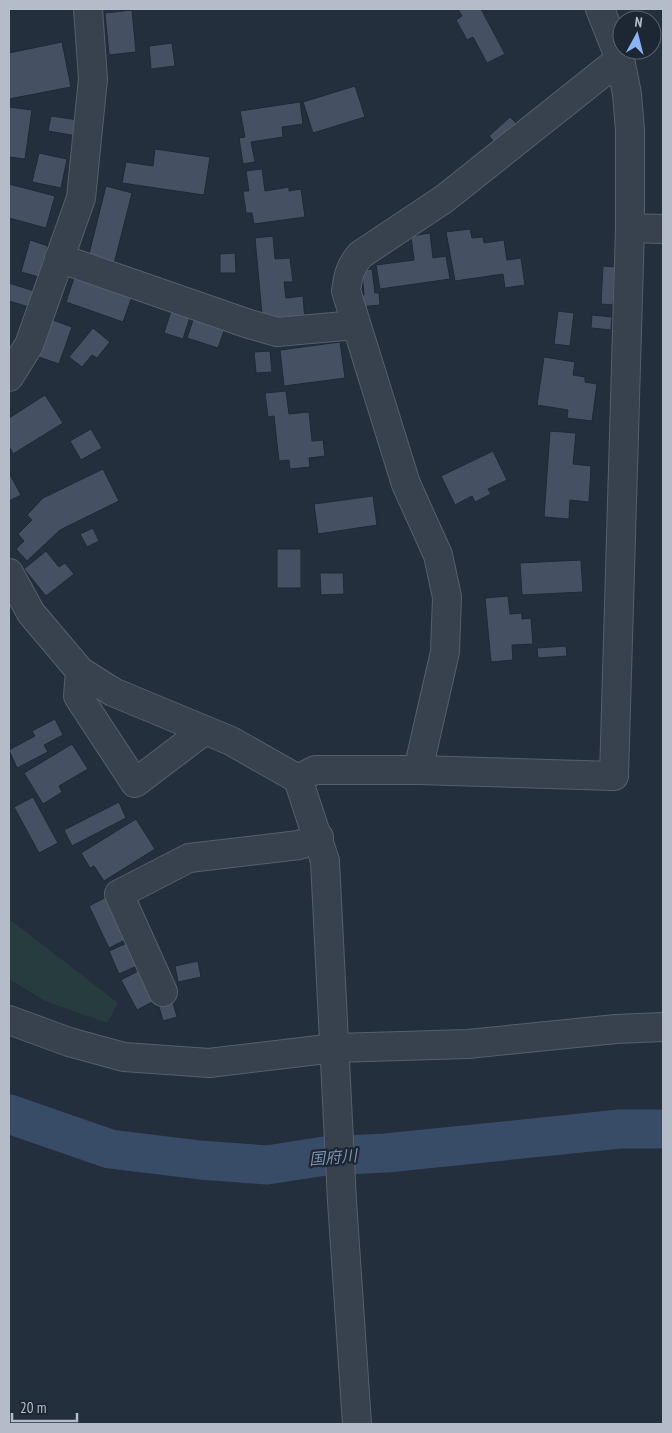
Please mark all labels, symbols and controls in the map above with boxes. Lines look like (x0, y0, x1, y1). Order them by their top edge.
north arrow (612, 10, 662, 60)
text: N (634, 13, 643, 31)
water label: 国府川 (308, 1145, 360, 1169)
scale bar (12, 1390, 78, 1422)
text: 20 m (20, 1398, 46, 1417)

